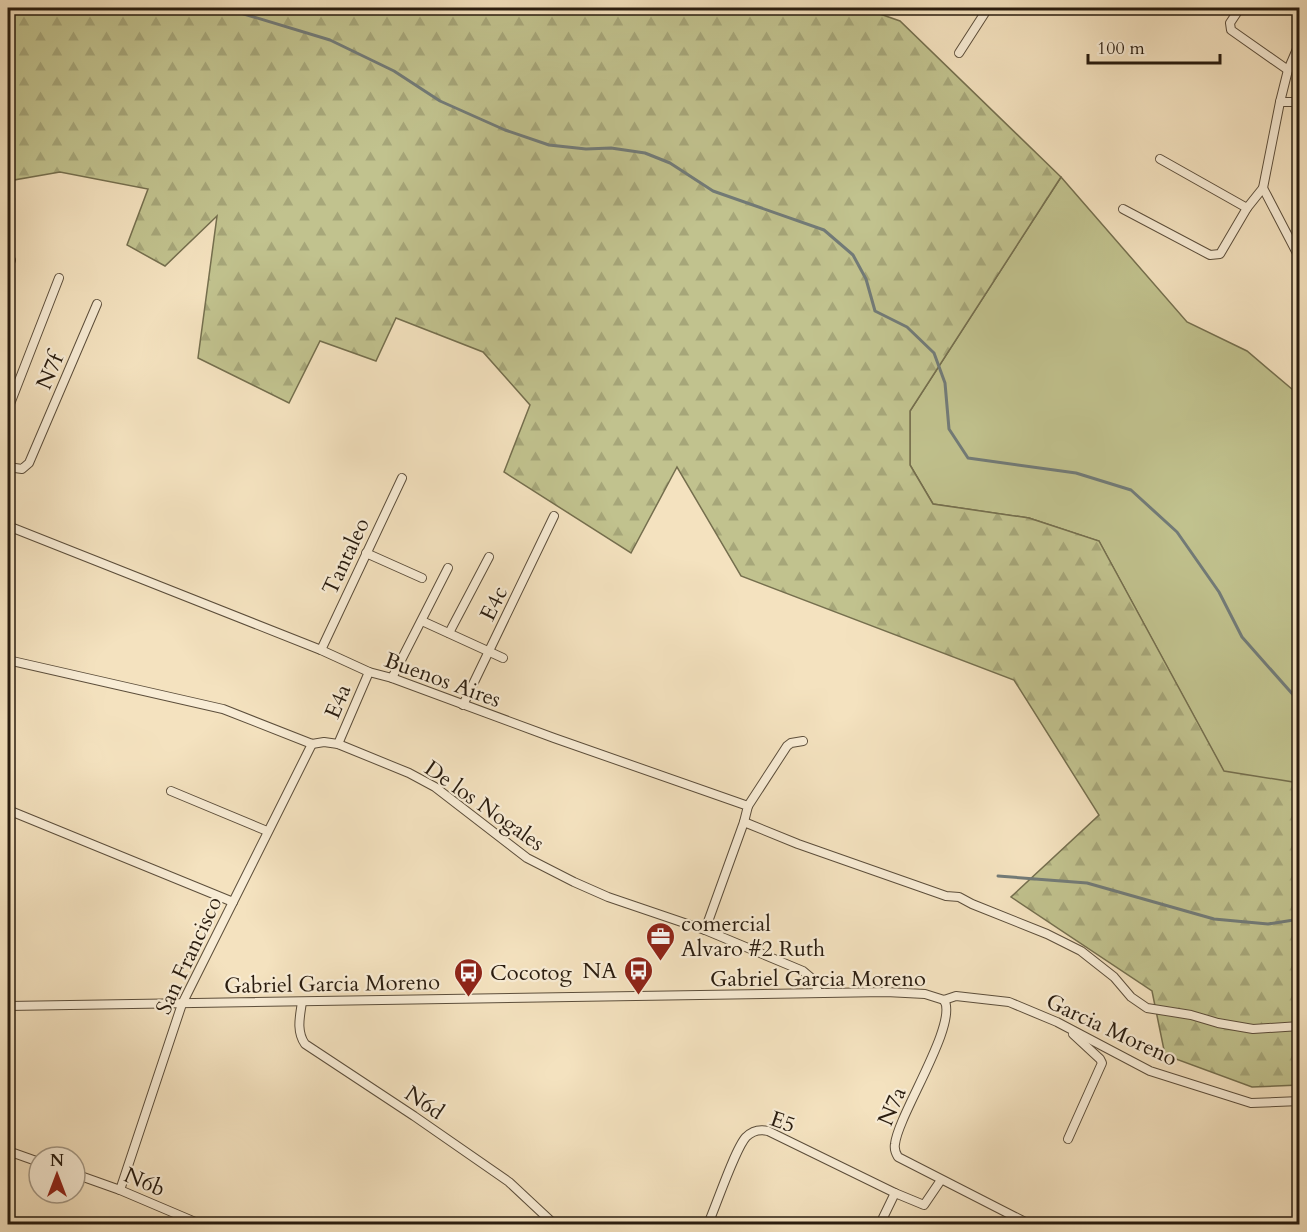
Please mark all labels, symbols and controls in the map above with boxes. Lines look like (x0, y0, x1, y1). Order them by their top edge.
scale bar (1088, 27, 1220, 65)
text: 100 m (1097, 36, 1145, 61)
street label: N7f (29, 346, 72, 394)
street label: Tantaleo (315, 513, 377, 600)
street label: E4c (473, 581, 515, 626)
street label: Buenos Aires (380, 645, 505, 715)
street label: E4a (317, 679, 359, 723)
street label: De los Nogales (418, 753, 550, 858)
street label: San Francisco (148, 891, 229, 1019)
place label: comercial Alvaro #2 Ruth (681, 909, 825, 964)
office icon: comercial Alvaro #2 Ruth (644, 920, 676, 962)
bus stop icon: NA (622, 954, 654, 996)
bus stop icon: Cocotog (453, 956, 485, 998)
place label: NA (583, 956, 617, 986)
place label: Cocotog (490, 958, 572, 988)
street label: Gabriel Garcia Moreno (710, 964, 926, 994)
street label: Gabriel Garcia Moreno (224, 967, 440, 1001)
street label: Garcia Moreno (1041, 986, 1182, 1073)
street label: N6d (399, 1079, 450, 1127)
street label: N7a (870, 1082, 914, 1130)
street label: E5 (766, 1104, 799, 1140)
north arrow (27, 1145, 87, 1205)
text: N (50, 1150, 64, 1172)
street label: N6b (119, 1160, 170, 1204)

